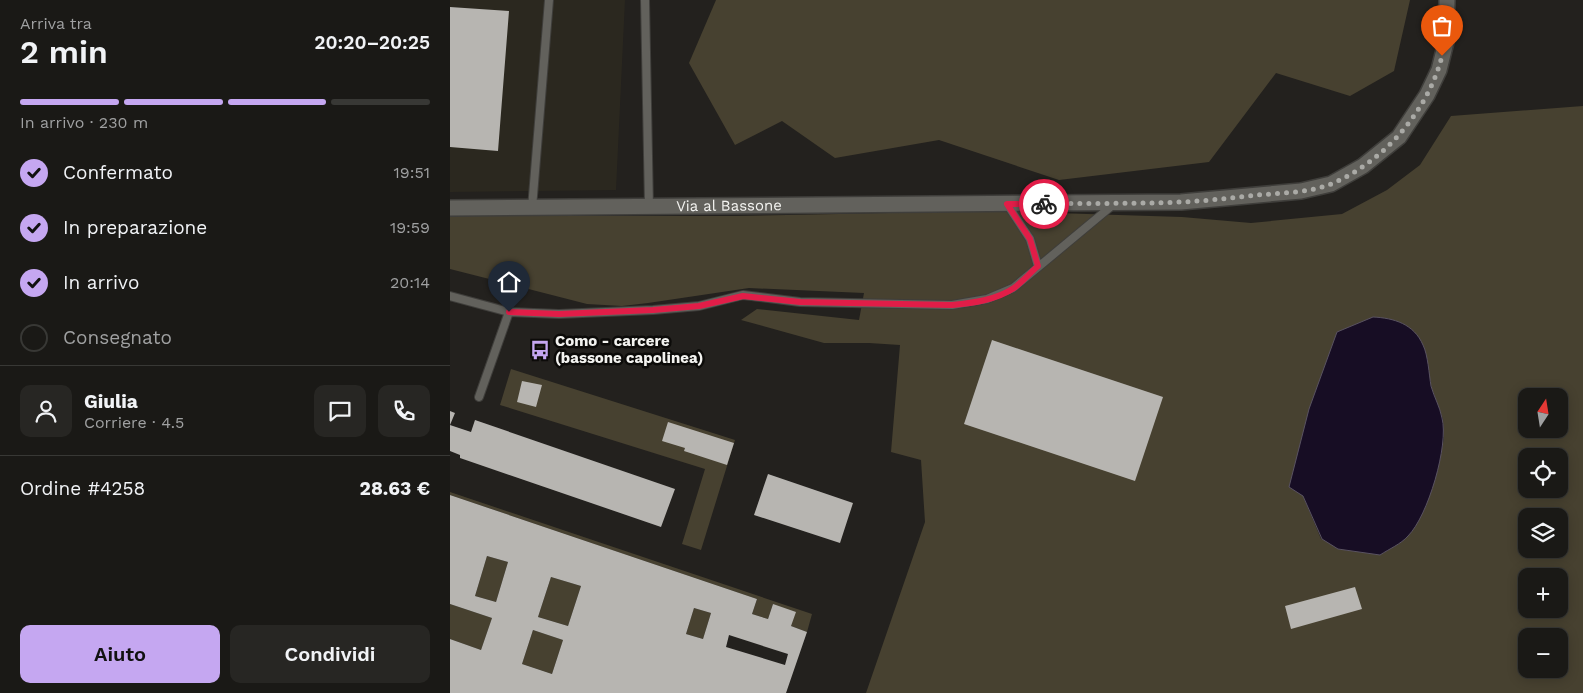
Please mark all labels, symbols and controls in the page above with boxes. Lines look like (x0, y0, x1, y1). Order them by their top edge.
pin (1421, 5, 1463, 56)
icon: bag (1428, 12, 1456, 40)
text: Arriva tra (20, 14, 92, 33)
text: 20:20–20:25 (314, 31, 430, 54)
text: 2 min (20, 33, 108, 71)
text: In arrivo · 230 m (20, 113, 148, 132)
icon: check (20, 159, 48, 187)
text: Confermato (63, 161, 173, 184)
text: 19:51 (394, 163, 430, 182)
courier (1019, 179, 1069, 229)
icon: bike (1030, 190, 1058, 218)
street label: Via al Bassone (676, 196, 782, 215)
icon: check (20, 214, 48, 242)
text: In preparazione (63, 216, 207, 239)
text: 19:59 (390, 218, 430, 237)
pin (488, 261, 530, 312)
icon: home (495, 268, 523, 296)
icon: check (20, 269, 48, 297)
text: In arrivo (63, 271, 139, 294)
text: 20:14 (390, 273, 430, 292)
text: Consegnato (63, 326, 172, 349)
place label: Como - carcere (bassone capolinea) (555, 332, 703, 367)
bus stop icon: Como - carcere (bassone capolinea) (529, 339, 551, 361)
button: person (20, 385, 72, 437)
button: chat (314, 385, 366, 437)
button: phone (378, 385, 430, 437)
north arrow (1518, 388, 1568, 438)
map controls (1518, 388, 1568, 678)
text: Giulia (84, 390, 138, 413)
text: Corriere · 4.5 (84, 413, 184, 432)
button: locate (1518, 448, 1568, 498)
text: Ordine #4258 (20, 477, 145, 500)
text: 28.63 € (360, 477, 430, 500)
button: layers (1518, 508, 1568, 558)
button: + (1518, 568, 1568, 618)
button: Aiuto (20, 625, 220, 683)
button: Condividi (230, 625, 430, 683)
button: − (1518, 628, 1568, 678)

